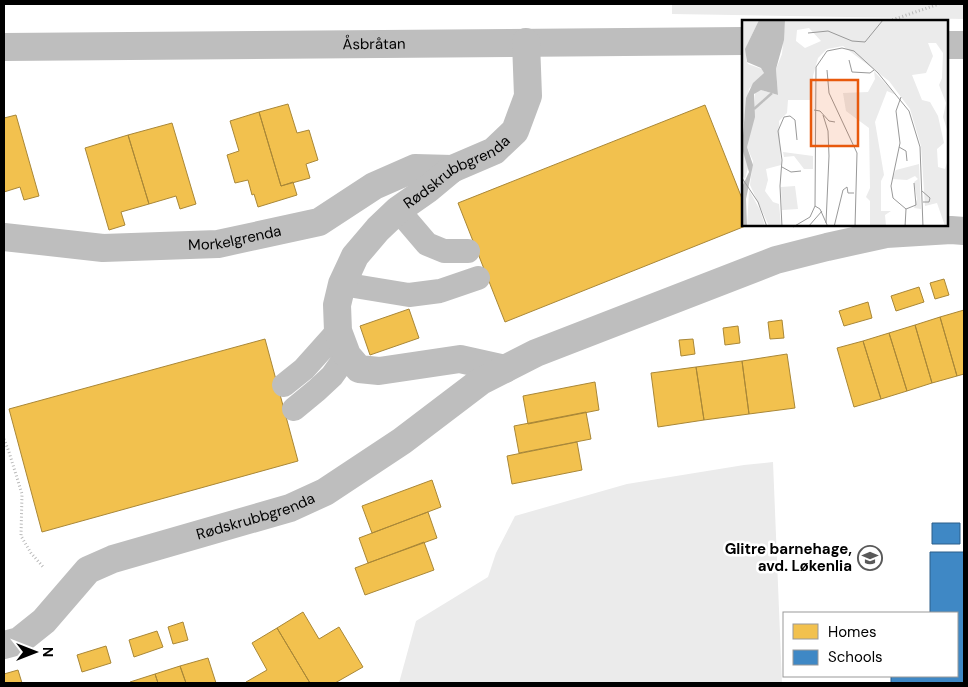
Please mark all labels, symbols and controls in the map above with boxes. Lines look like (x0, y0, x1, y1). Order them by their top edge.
inset map (742, 20, 948, 226)
street label: Åsbråtan (342, 34, 406, 54)
street label: Rødskrubbgrenda (399, 131, 514, 213)
street label: Morkelgrenda (188, 220, 283, 255)
street label: Rødskrubbgrenda (194, 488, 318, 544)
place label: Glitre barnehage, avd. Løkenlia (725, 539, 852, 576)
school or university icon: Glitre barnehage, avd. Løkenlia (857, 545, 883, 571)
legend (783, 612, 958, 677)
text: Homes (828, 622, 877, 642)
north arrow (10, 627, 60, 677)
text: N (39, 647, 57, 657)
text: Schools (828, 647, 883, 667)

